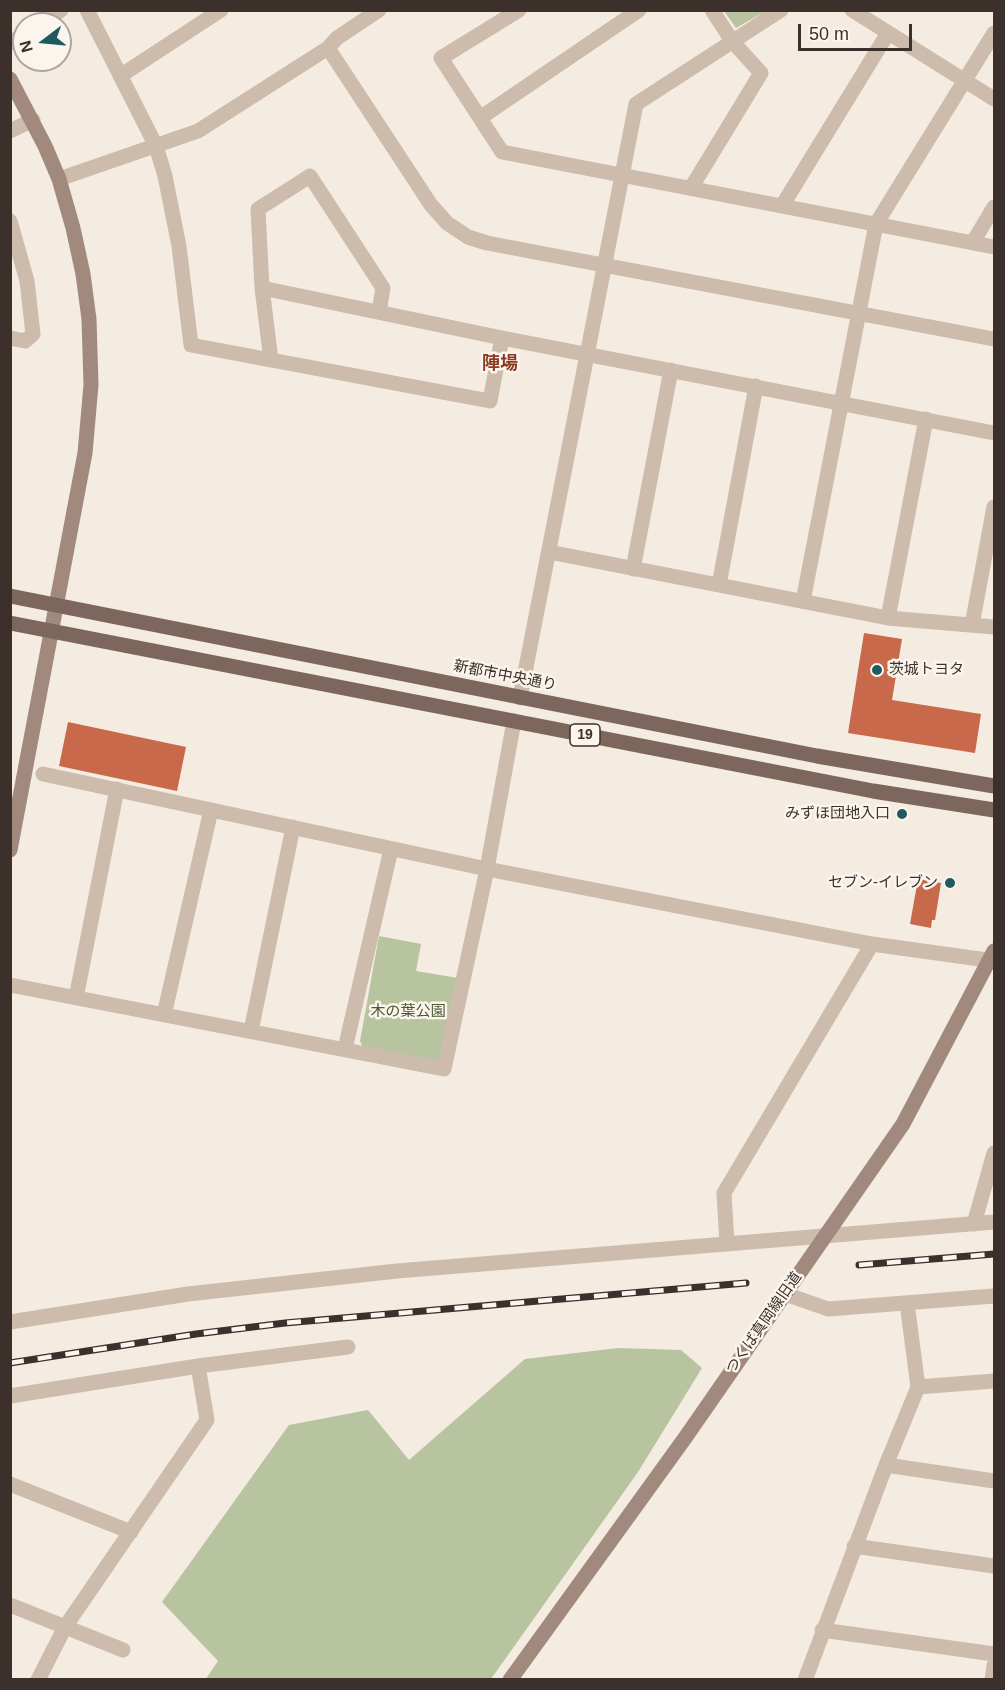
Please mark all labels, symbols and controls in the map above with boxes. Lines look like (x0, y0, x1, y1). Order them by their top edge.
north arrow (12, 12, 72, 72)
scale bar (801, 12, 915, 50)
text: 50 m (809, 24, 849, 44)
text: N (16, 39, 36, 54)
district label: 陣場 (482, 353, 518, 375)
street label: 新都市中央通り (452, 657, 558, 695)
place label: 茨城トヨタ (889, 661, 964, 679)
marker: 茨城トヨタ (870, 663, 884, 677)
road number: 19 (570, 724, 600, 746)
place label: みずほ団地入口 (785, 805, 890, 823)
marker: みずほ団地入口 (895, 807, 909, 821)
place label: セブン-イレブン (828, 874, 938, 892)
marker: セブン-イレブン (943, 876, 957, 890)
park label: 木の葉公園 (371, 1003, 445, 1021)
street label: つくば真岡線旧道 (722, 1269, 806, 1377)

